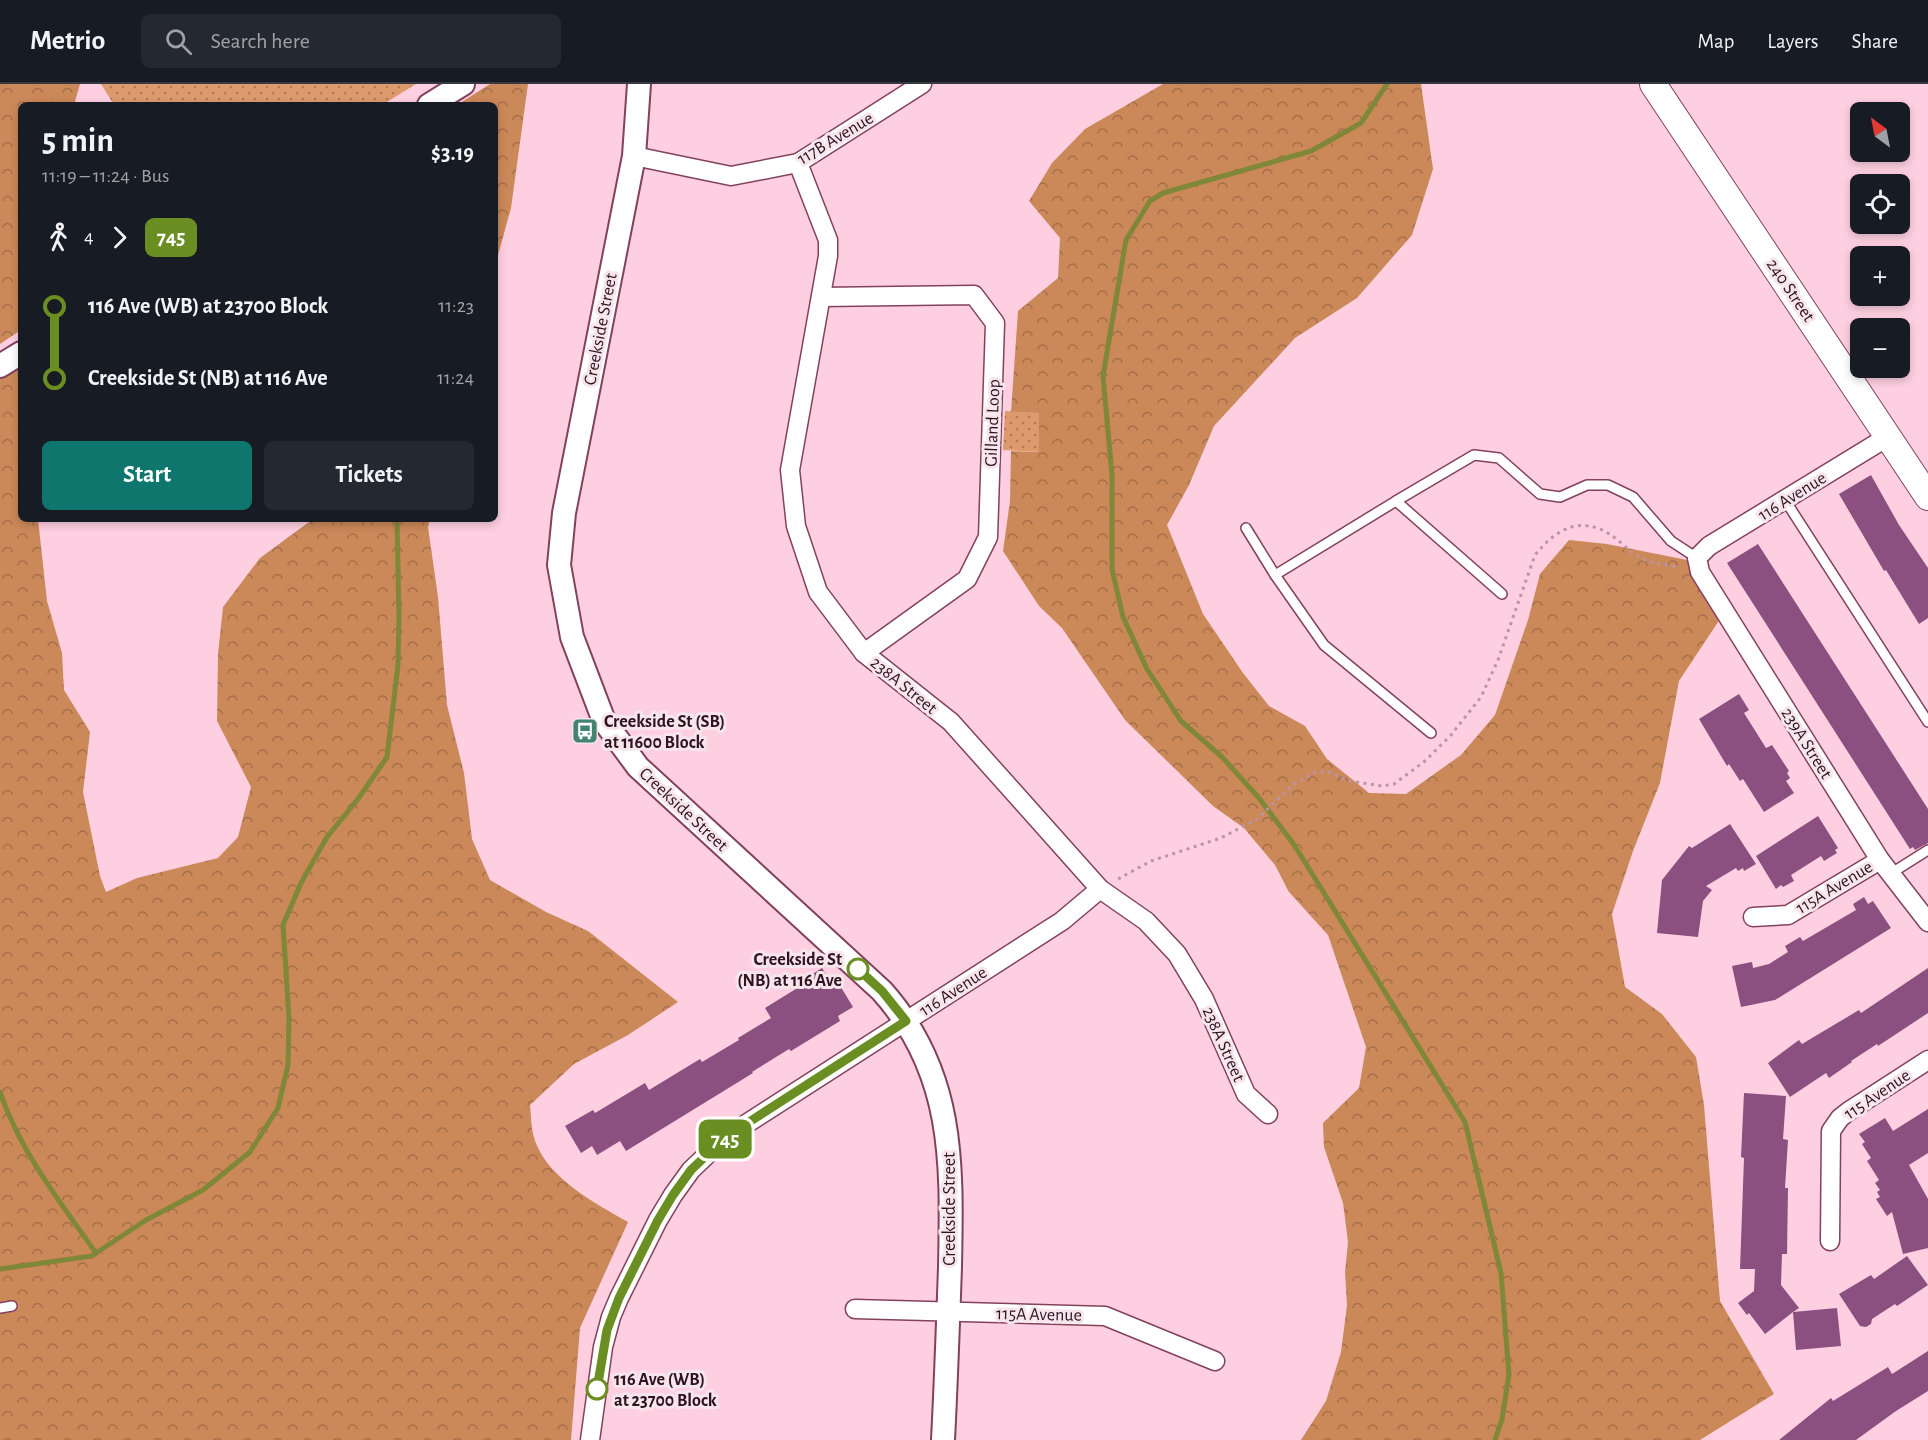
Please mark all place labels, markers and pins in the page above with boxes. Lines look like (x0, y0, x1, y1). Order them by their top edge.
place label: Creekside St (SB) at 11600 Block (604, 713, 725, 752)
bus stop icon: Creekside St (SB) at 11600 Block (570, 716, 600, 746)
place label: Creekside St (NB) at 116 Ave (737, 951, 842, 990)
marker: Creekside St (NB) at 116 Ave (847, 958, 869, 980)
place label: 116 Ave (WB) at 23700 Block (614, 1371, 717, 1410)
marker: 116 Ave (WB) at 23700 Block (586, 1378, 608, 1400)

